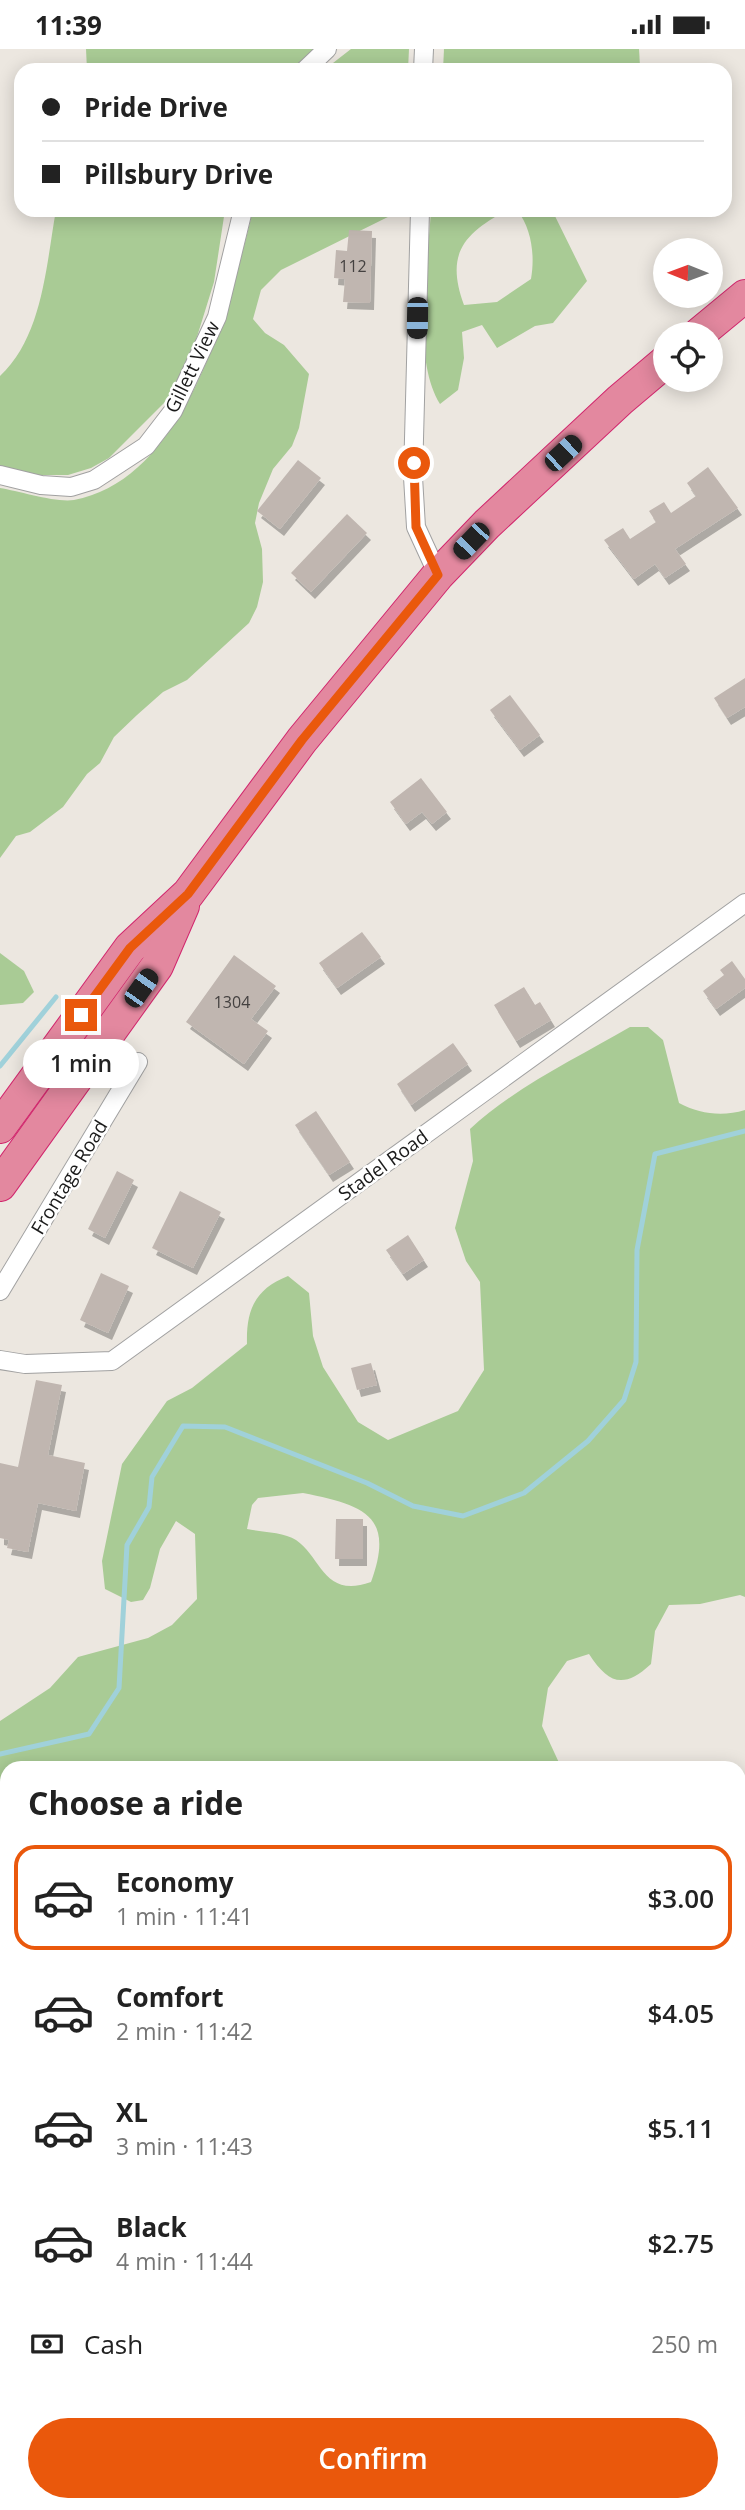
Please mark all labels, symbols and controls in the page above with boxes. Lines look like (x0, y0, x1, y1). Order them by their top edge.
text: 11:39 (35, 7, 102, 43)
text: Pride Drive (84, 89, 228, 125)
text: Pillsbury Drive (84, 156, 273, 192)
north arrow (653, 238, 723, 308)
map controls (653, 238, 723, 392)
house number: 112 (339, 255, 367, 277)
car (407, 297, 428, 339)
street label: Gillett View (159, 317, 225, 417)
button: locate (653, 322, 723, 392)
car (541, 431, 586, 475)
route start (398, 447, 430, 479)
car (449, 519, 494, 563)
car (121, 965, 162, 1011)
house number: 1304 (214, 991, 250, 1013)
route end (65, 999, 97, 1031)
callout: 1 min (23, 1039, 139, 1089)
text: 1 min (50, 1047, 112, 1079)
street label: Frontage Road (25, 1115, 113, 1239)
street label: Stadel Road (333, 1124, 433, 1206)
text: Choose a ride (28, 1781, 243, 1824)
text: Economy (116, 1864, 234, 1900)
icon: car (32, 1866, 95, 1929)
text: $3.00 (647, 1880, 714, 1916)
text: 1 min · 11:41 (116, 1900, 253, 1932)
text: Comfort (116, 1979, 223, 2015)
icon: car (32, 1981, 95, 2044)
text: $4.05 (647, 1995, 714, 2031)
text: 2 min · 11:42 (116, 2015, 253, 2047)
text: XL (116, 2094, 148, 2130)
icon: car (32, 2096, 95, 2159)
text: $5.11 (647, 2110, 714, 2146)
text: 3 min · 11:43 (116, 2130, 253, 2162)
text: Black (116, 2209, 187, 2245)
icon: car (32, 2211, 95, 2274)
text: $2.75 (647, 2225, 714, 2261)
text: 4 min · 11:44 (116, 2245, 253, 2277)
icon: cash (28, 2325, 66, 2363)
text: Cash (84, 2326, 143, 2362)
text: 250 m (651, 2328, 718, 2360)
button: Confirm (28, 2418, 718, 2498)

